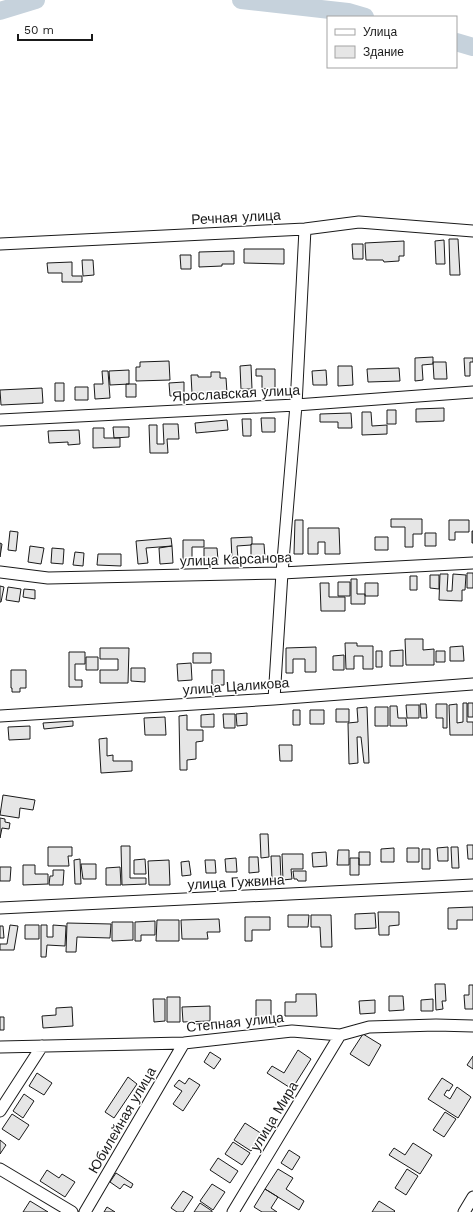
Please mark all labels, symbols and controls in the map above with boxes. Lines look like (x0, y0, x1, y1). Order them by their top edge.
scale bar (18, 16, 92, 42)
legend (327, 16, 457, 68)
text: 50 m (24, 23, 54, 37)
text: Улица (363, 25, 397, 39)
text: Здание (363, 45, 404, 59)
street label: Речная улица (191, 207, 281, 227)
street label: Ярославская улица (172, 382, 301, 404)
street label: улица Карсанова (180, 549, 293, 569)
street label: улица Цаликова (182, 674, 290, 698)
street label: улица Гужвина (187, 871, 285, 893)
street label: Степная улица (185, 1009, 285, 1035)
street label: Юбилейная улица (85, 1064, 159, 1176)
street label: улица Мира (247, 1078, 301, 1154)

